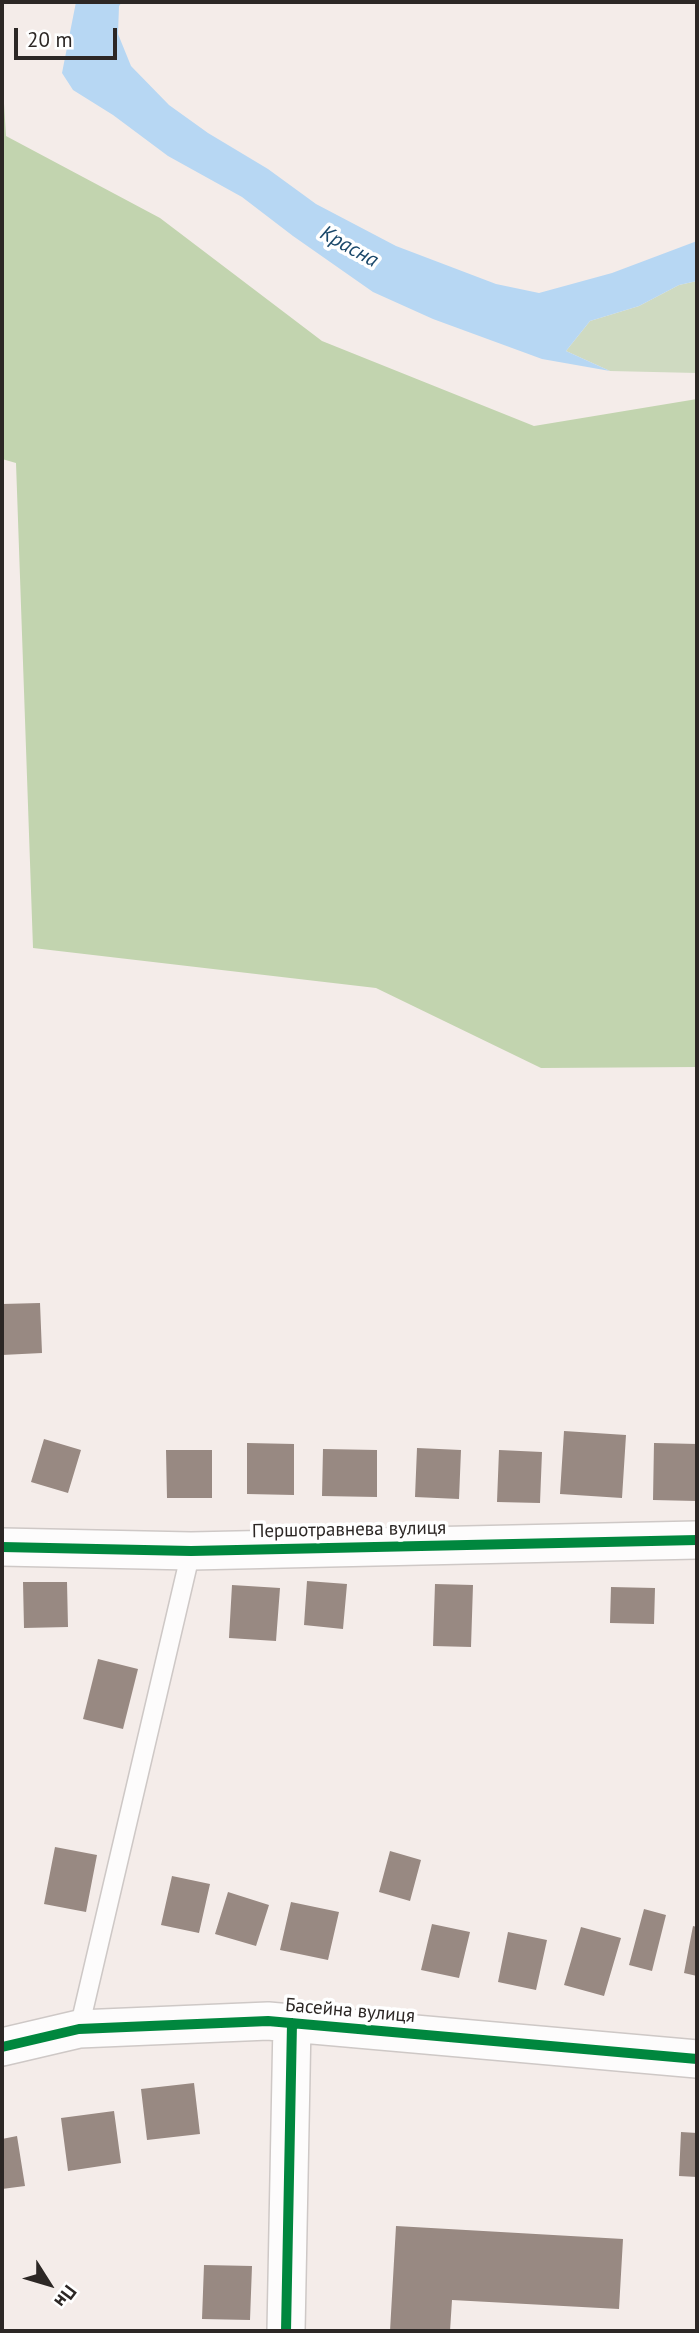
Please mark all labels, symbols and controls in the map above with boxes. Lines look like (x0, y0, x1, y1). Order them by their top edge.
scale bar (18, 14, 121, 58)
text: 20 m (27, 26, 73, 53)
water label: Красна (315, 221, 383, 273)
street label: Першотравнева вулиця (252, 1517, 446, 1543)
street label: Басейна вулиця (284, 1994, 416, 2028)
north arrow (14, 2249, 84, 2319)
text: Пн (49, 2280, 82, 2313)

